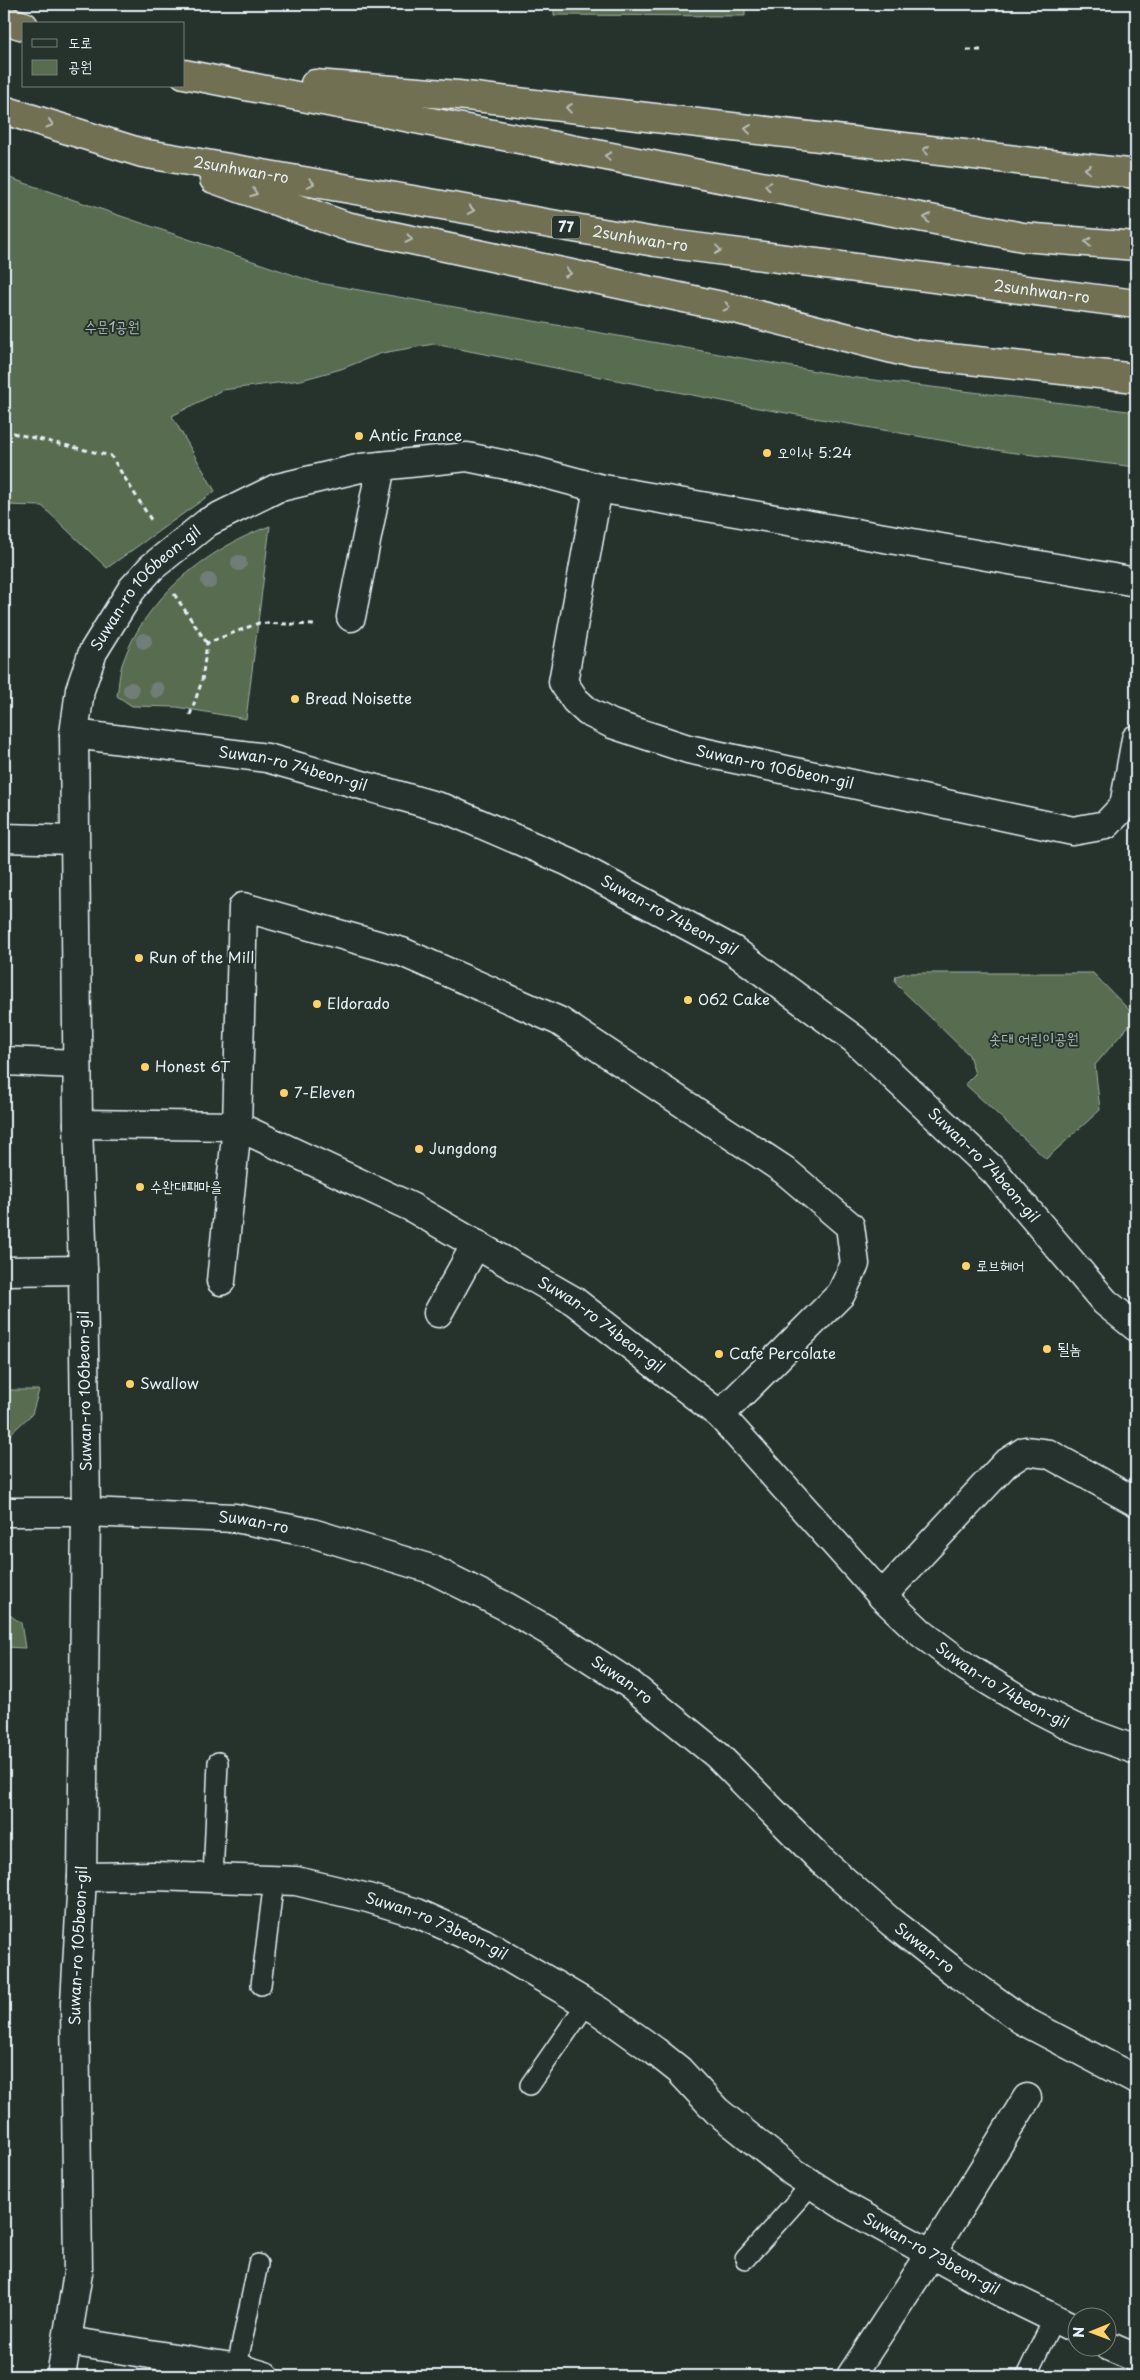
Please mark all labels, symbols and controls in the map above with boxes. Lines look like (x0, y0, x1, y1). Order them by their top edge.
legend (22, 22, 185, 88)
text: 도로 (68, 30, 92, 53)
text: 공원 (68, 54, 92, 77)
one-way arrow (565, 103, 573, 114)
one-way arrow (46, 119, 54, 129)
one-way arrow (743, 124, 751, 135)
one-way arrow (922, 145, 930, 156)
street label: 2sunhwan-ro (192, 149, 291, 188)
one-way arrow (604, 151, 613, 161)
one-way arrow (1083, 164, 1091, 175)
one-way arrow (306, 177, 315, 187)
one-way arrow (763, 182, 772, 192)
one-way arrow (249, 187, 257, 197)
one-way arrow (467, 205, 475, 215)
one-way arrow (923, 213, 932, 223)
road number: 77 (552, 216, 580, 238)
street label: 2sunhwan-ro (591, 218, 690, 256)
one-way arrow (405, 234, 414, 244)
one-way arrow (1083, 236, 1091, 247)
one-way arrow (714, 244, 722, 255)
one-way arrow (564, 267, 572, 278)
street label: 2sunhwan-ro (992, 273, 1091, 308)
one-way arrow (722, 301, 731, 312)
park label: 수문1공원 (84, 314, 140, 337)
place label: Antic France (369, 423, 462, 446)
marker: Antic France (353, 430, 365, 442)
place label: 오이사 5:24 (777, 440, 852, 463)
marker: 오이사 5:24 (761, 447, 773, 459)
street label: Suwan-ro 106beon-gil (84, 519, 205, 655)
place label: Bread Noisette (305, 686, 412, 709)
marker: Bread Noisette (289, 693, 301, 705)
street label: Suwan-ro 106beon-gil (694, 738, 856, 794)
street label: Suwan-ro 74beon-gil (217, 739, 370, 796)
street label: Suwan-ro 74beon-gil (597, 868, 744, 960)
place label: Run of the Mill (149, 945, 254, 968)
marker: Run of the Mill (133, 952, 145, 964)
place label: 062 Cake (698, 987, 770, 1010)
place label: Eldorado (327, 991, 390, 1014)
marker: 062 Cake (682, 994, 694, 1006)
marker: Eldorado (311, 998, 323, 1010)
park label: 솟대 어린이공원 (989, 1026, 1079, 1049)
place label: Honest 6T (155, 1054, 231, 1077)
marker: Honest 6T (139, 1061, 151, 1073)
place label: 7-Eleven (294, 1080, 355, 1103)
marker: 7-Eleven (278, 1087, 290, 1099)
street label: Suwan-ro 74beon-gil (923, 1102, 1046, 1227)
place label: Jungdong (429, 1136, 497, 1159)
marker: Jungdong (413, 1143, 425, 1155)
place label: 수완대패마을 (150, 1174, 222, 1197)
marker: 수완대패마을 (134, 1181, 146, 1193)
place label: 로브헤어 (976, 1253, 1024, 1276)
marker: 로브헤어 (960, 1260, 972, 1272)
street label: Suwan-ro 74beon-gil (534, 1270, 670, 1378)
street label: Suwan-ro 106beon-gil (71, 1310, 96, 1472)
place label: 될놈 (1057, 1336, 1081, 1359)
place label: Cafe Percolate (729, 1341, 836, 1364)
marker: 될놈 (1041, 1343, 1053, 1355)
marker: Cafe Percolate (713, 1348, 725, 1360)
place label: Swallow (140, 1371, 199, 1394)
marker: Swallow (124, 1378, 136, 1390)
street label: Suwan-ro (218, 1504, 291, 1538)
street label: Suwan-ro 74beon-gil (932, 1635, 1074, 1733)
street label: Suwan-ro (587, 1649, 659, 1709)
street label: Suwan-ro 105beon-gil (62, 1866, 92, 2025)
street label: Suwan-ro 73beon-gil (363, 1885, 513, 1965)
street label: Suwan-ro (890, 1916, 960, 1978)
street label: Suwan-ro 73beon-gil (860, 2206, 1004, 2300)
north arrow (1068, 2308, 1118, 2358)
text: N (1068, 2327, 1089, 2338)

